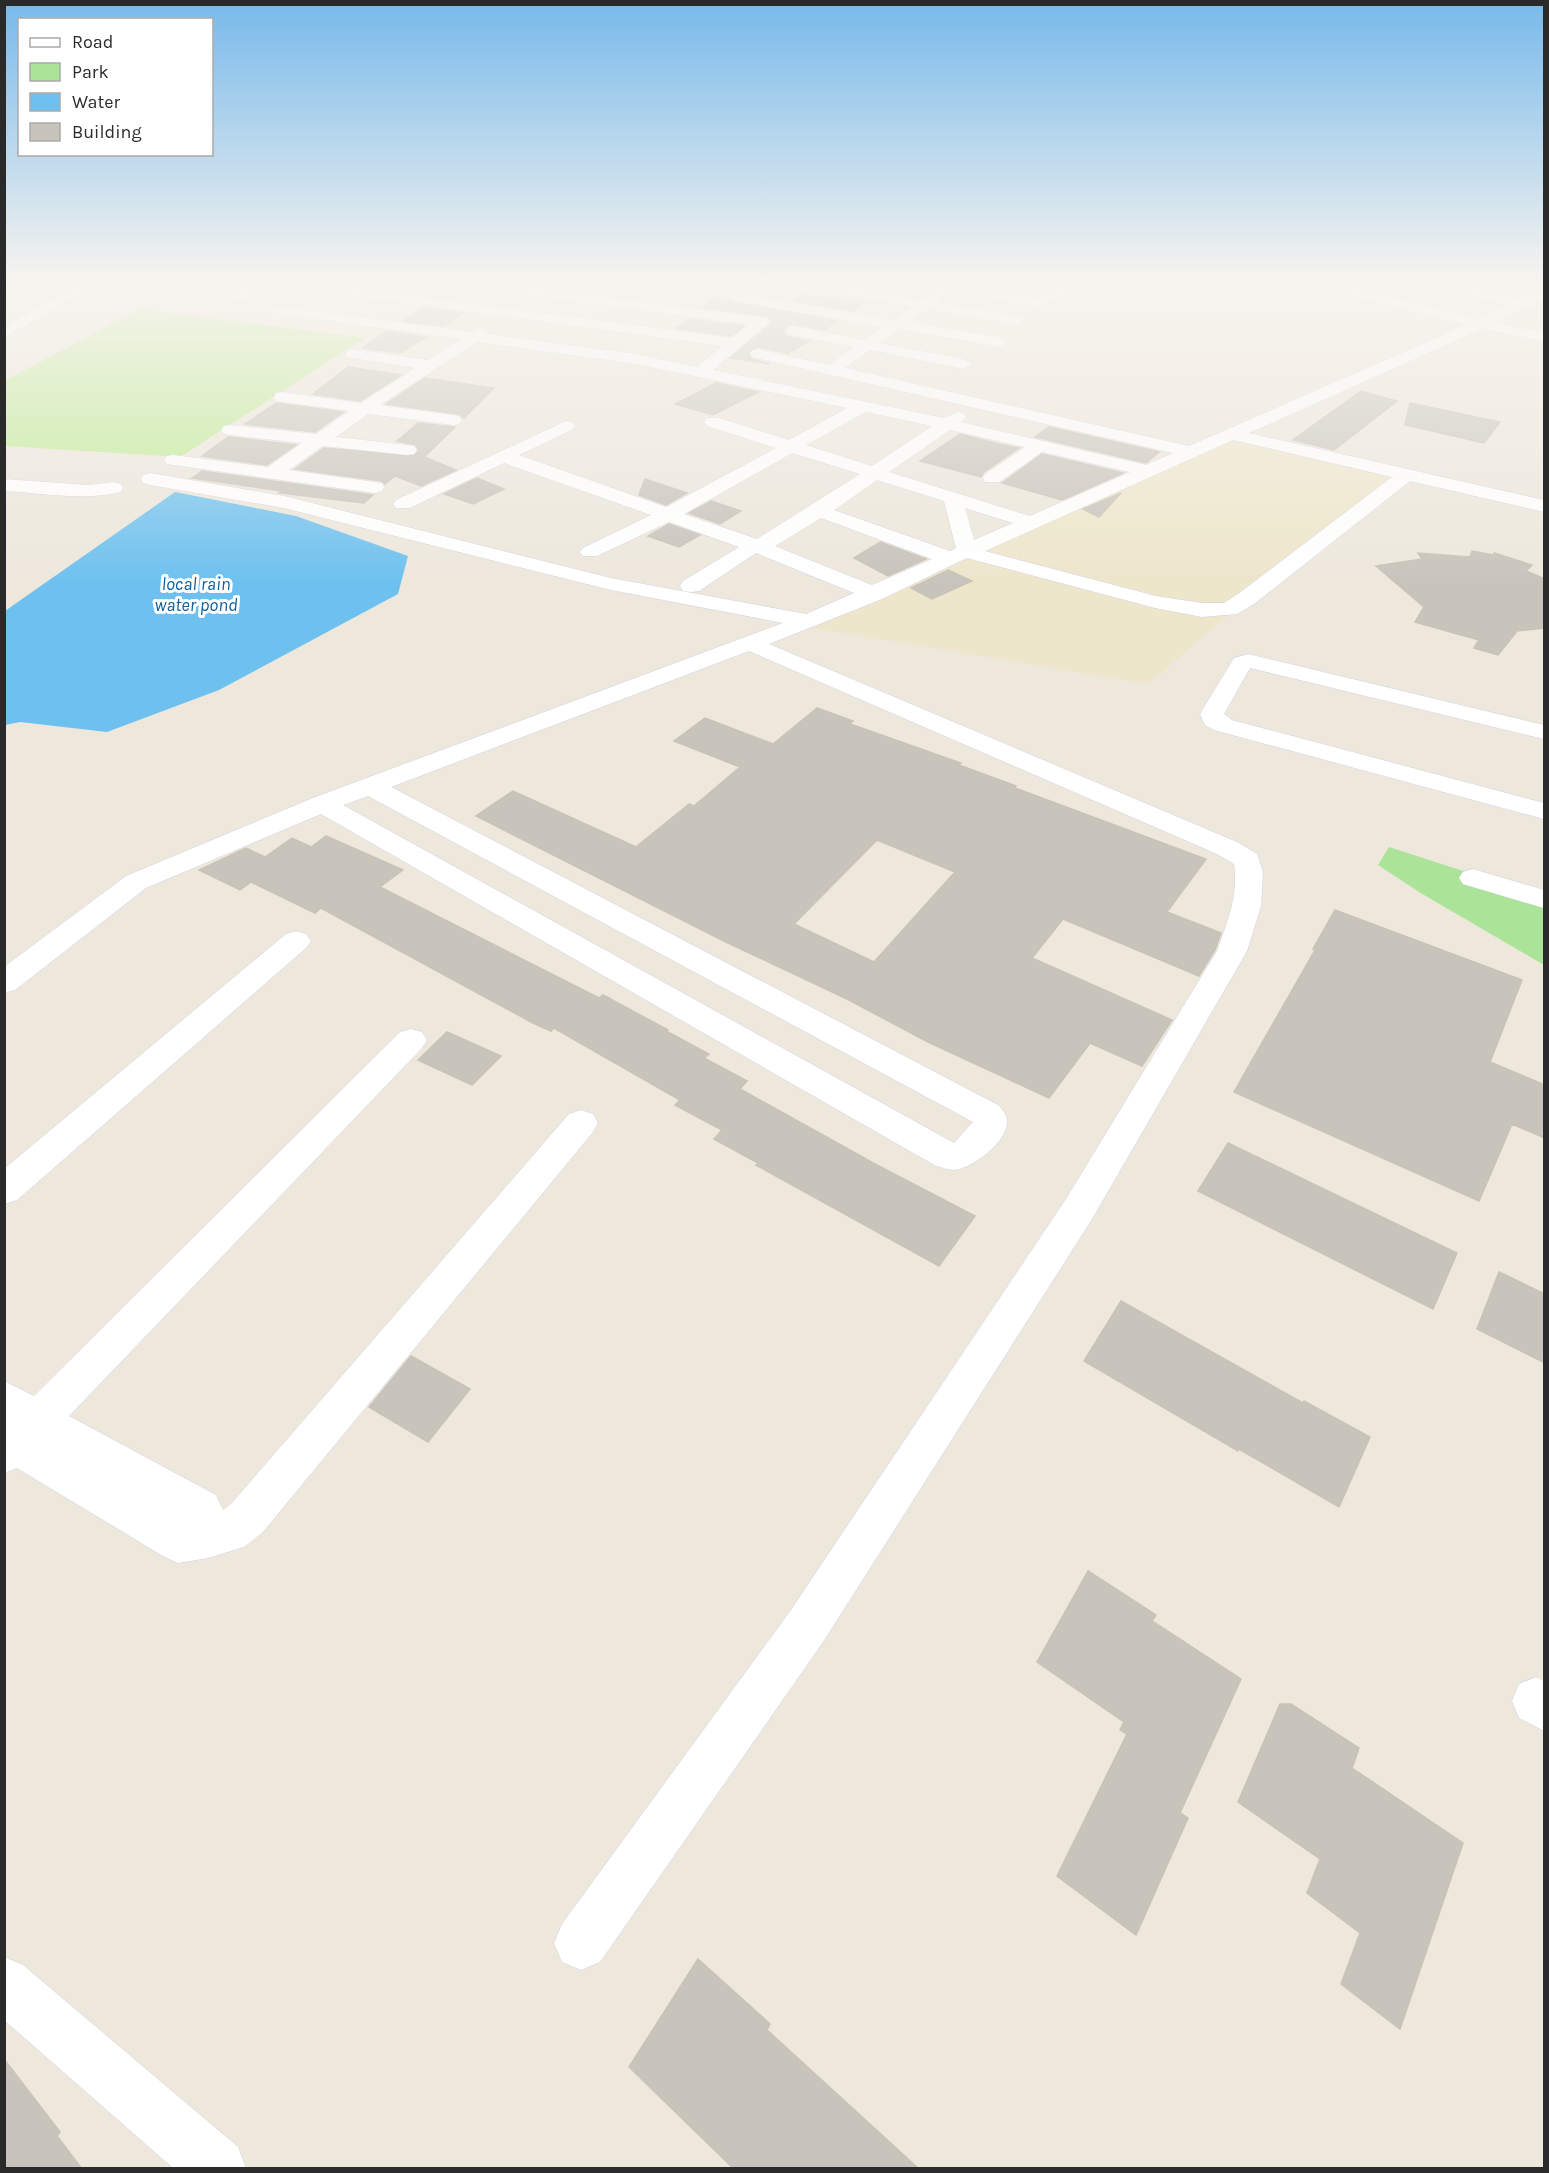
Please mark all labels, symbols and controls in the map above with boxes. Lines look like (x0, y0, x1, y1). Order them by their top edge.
legend (18, 18, 213, 156)
text: Road (72, 31, 113, 53)
text: Park (72, 61, 109, 83)
text: Water (72, 91, 120, 113)
text: Building (72, 121, 142, 143)
water label: local rain water pond (154, 573, 238, 616)

